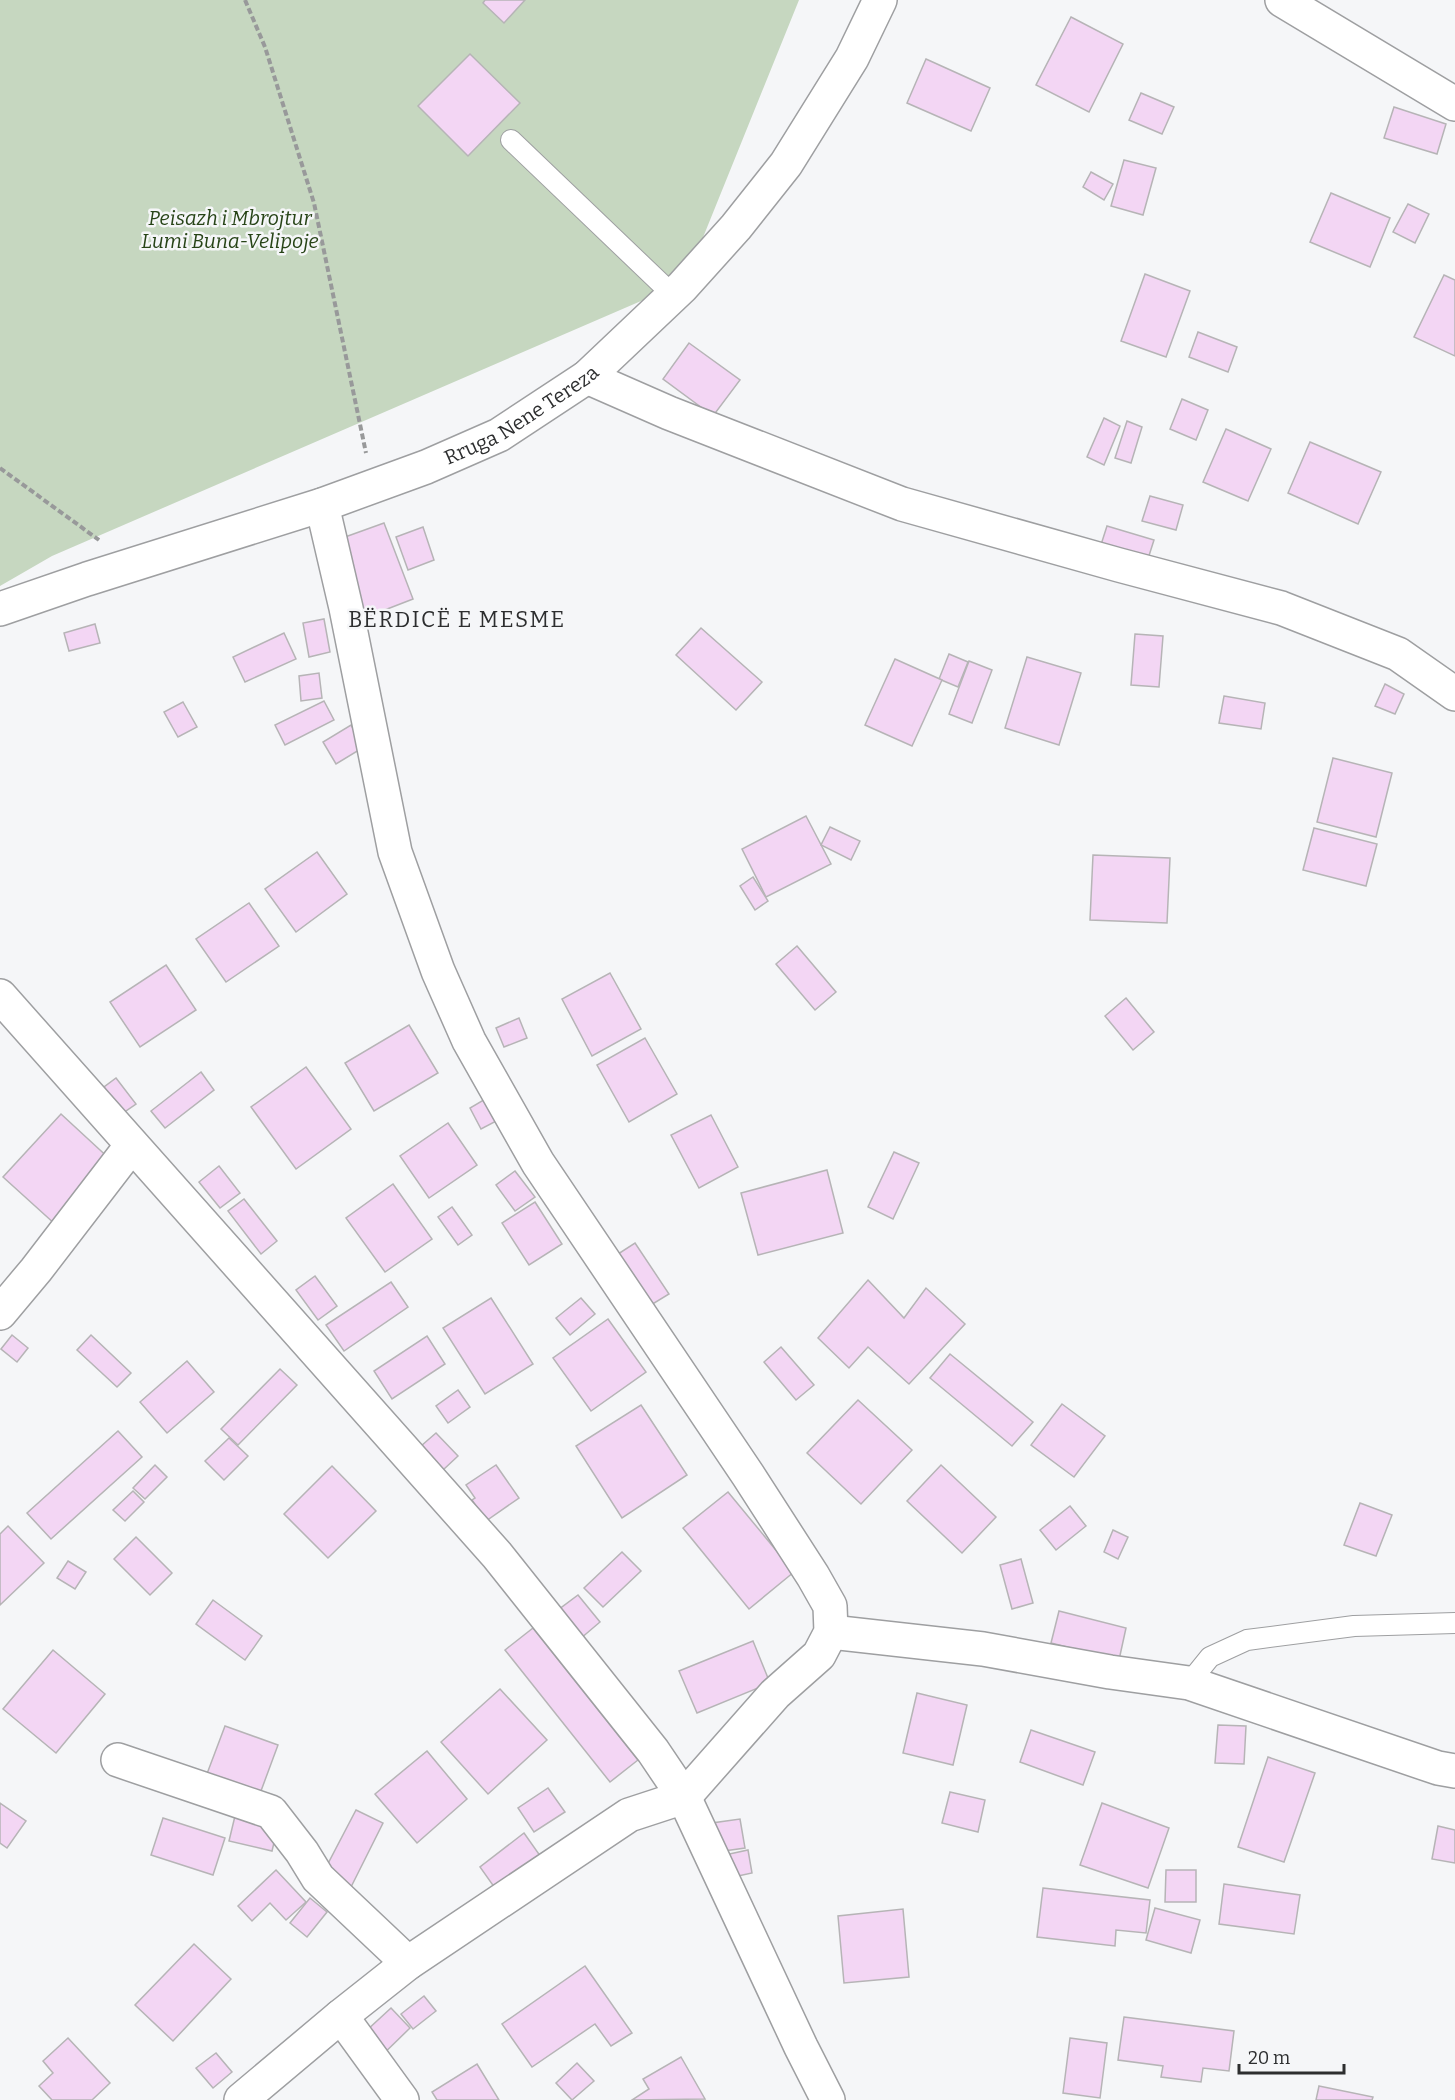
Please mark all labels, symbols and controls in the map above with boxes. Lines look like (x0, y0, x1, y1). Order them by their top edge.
park label: Peisazh i Mbrojtur Lumi Buna-Velipoje (141, 206, 319, 254)
street label: Rruga Nene Tereza (440, 360, 604, 470)
district label: BËRDICË E MESME (348, 606, 566, 633)
scale bar (1239, 2037, 1344, 2075)
text: 20 m (1248, 2047, 1290, 2069)

